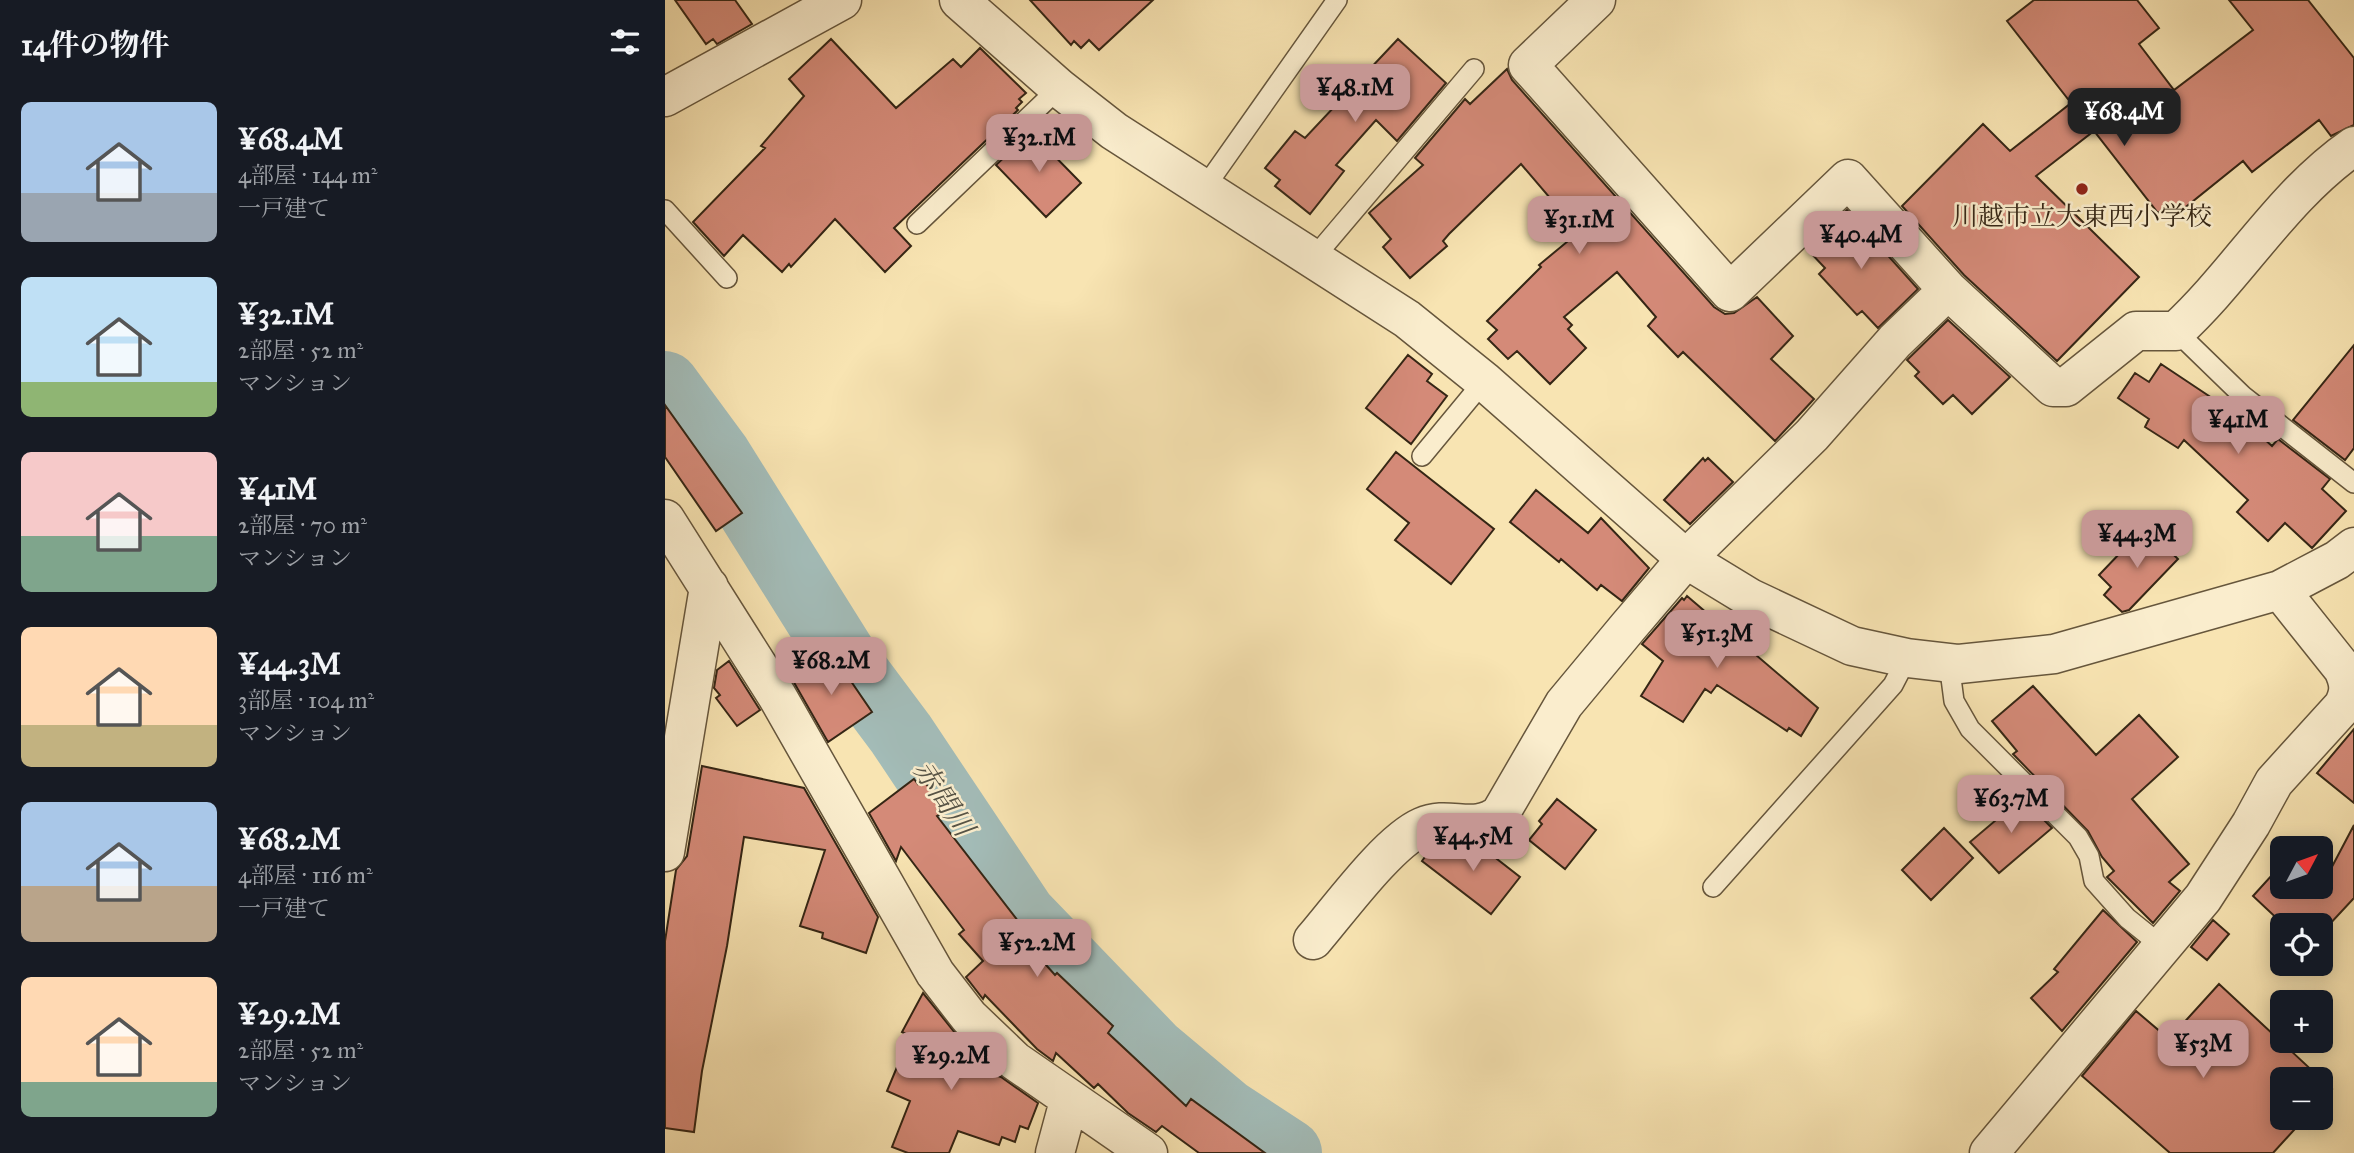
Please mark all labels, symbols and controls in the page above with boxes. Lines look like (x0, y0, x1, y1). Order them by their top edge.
icon: filters (606, 23, 644, 61)
text: 14件の物件 (21, 27, 170, 63)
pin: ¥48.1M (1298, 64, 1412, 124)
text: ¥48.1M (1316, 73, 1394, 101)
pin: ¥68.4M (2067, 88, 2181, 148)
text: ¥68.4M (2084, 97, 2164, 125)
pin: ¥32.1M (982, 114, 1096, 174)
text: ¥68.4M (238, 121, 343, 157)
text: ¥32.1M (1002, 123, 1076, 151)
icon: home (77, 130, 161, 214)
text: 4部屋 · 144 m² (238, 161, 377, 189)
marker: 川越市立大東西小学校 (2074, 181, 2090, 197)
text: 一戸建て (238, 194, 330, 222)
pin: ¥31.1M (1522, 196, 1636, 256)
place label: 川越市立大東西小学校 (1952, 200, 2212, 232)
text: ¥31.1M (1544, 205, 1614, 233)
pin: ¥40.4M (1804, 212, 1918, 271)
text: ¥40.4M (1820, 220, 1902, 248)
text: ¥32.1M (238, 296, 334, 332)
icon: home (77, 305, 161, 389)
text: 2部屋 · 52 m² (238, 336, 363, 364)
text: マンション (238, 369, 352, 397)
pin: ¥41M (2197, 396, 2279, 456)
text: ¥41M (2208, 405, 2268, 433)
text: ¥41M (238, 471, 317, 507)
icon: home (77, 480, 161, 564)
pin: ¥44.3M (2080, 510, 2194, 570)
text: 2部屋 · 70 m² (238, 511, 367, 539)
text: ¥44.3M (2098, 519, 2176, 547)
text: マンション (238, 544, 352, 572)
pin: ¥51.3M (1660, 610, 1774, 670)
text: ¥51.3M (1681, 619, 1753, 647)
pin: ¥68.2M (774, 638, 888, 697)
text: ¥44.3M (238, 646, 341, 682)
text: ¥68.2M (792, 646, 870, 674)
icon: home (77, 655, 161, 739)
text: 3部屋 · 104 m² (238, 686, 374, 714)
text: マンション (238, 719, 352, 747)
water label: 赤間川 (906, 754, 983, 845)
pin: ¥63.7M (1954, 776, 2068, 835)
text: ¥63.7M (1973, 784, 2049, 812)
pin: ¥44.5M (1416, 814, 1530, 873)
text: ¥68.2M (238, 821, 341, 857)
text: ¥44.5M (1433, 822, 1513, 850)
icon: home (77, 830, 161, 914)
north arrow (2270, 836, 2333, 900)
map controls (2270, 836, 2333, 1130)
text: 4部屋 · 116 m² (238, 861, 373, 889)
text: 一戸建て (238, 894, 330, 922)
button: locate (2270, 913, 2333, 976)
pin: ¥52.2M (980, 920, 1094, 979)
text: ¥52.2M (998, 928, 1076, 956)
button: + (2270, 990, 2333, 1053)
text: ¥29.2M (238, 996, 341, 1032)
icon: home (77, 1005, 161, 1089)
pin: ¥53M (2162, 1020, 2244, 1080)
text: ¥53M (2174, 1029, 2232, 1057)
pin: ¥29.2M (894, 1032, 1008, 1092)
text: 2部屋 · 52 m² (238, 1036, 363, 1064)
text: ¥29.2M (912, 1041, 990, 1069)
button: − (2270, 1067, 2333, 1130)
text: マンション (238, 1069, 352, 1097)

